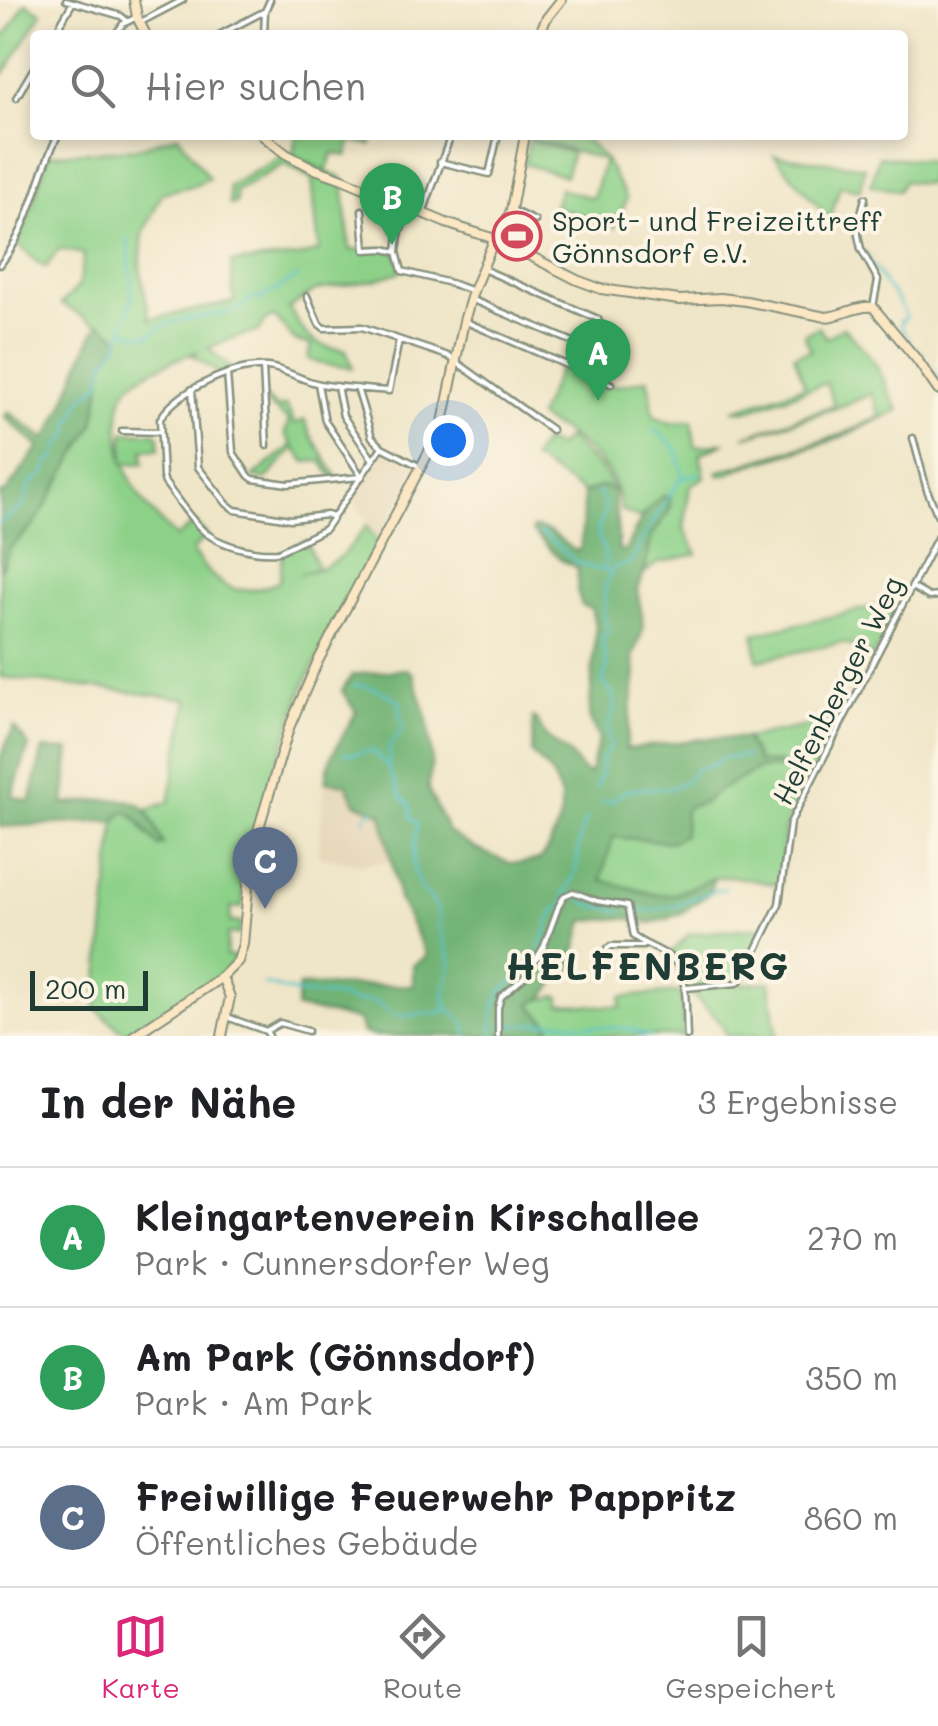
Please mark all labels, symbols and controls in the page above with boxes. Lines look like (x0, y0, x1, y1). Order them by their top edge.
search box (30, 30, 908, 140)
icon: search (65, 58, 120, 113)
text: Hier suchen (145, 60, 366, 110)
pin: B (360, 162, 424, 245)
place label: Sport- und Freizeittreff Gönnsdorf e.V. (552, 202, 882, 270)
sports icon: Sport- und Freizeittreff Gönnsdorf e.V. (491, 210, 543, 262)
pin: A (566, 318, 630, 401)
your location (423, 415, 474, 466)
street label: Helfenberger Weg (764, 570, 910, 810)
pin: C (232, 826, 298, 909)
district label: HELFENBERG (506, 940, 790, 990)
scale bar (30, 966, 148, 1010)
text: 200 m (45, 970, 126, 1006)
text: In der Nähe (40, 1074, 296, 1129)
text: 3 Ergebnisse (697, 1080, 898, 1122)
text: Kleingartenverein Kirschallee (135, 1191, 699, 1241)
text: A (61, 1216, 84, 1258)
text: 270 m (807, 1216, 898, 1258)
text: Park · Cunnersdorfer Weg (135, 1241, 550, 1283)
text: Am Park (Gönnsdorf) (135, 1331, 536, 1381)
text: B (62, 1356, 83, 1398)
text: 350 m (805, 1356, 898, 1398)
text: Park · Am Park (135, 1381, 372, 1423)
text: Freiwillige Feuerwehr Pappritz (135, 1471, 736, 1521)
text: C (61, 1496, 84, 1538)
text: 860 m (804, 1496, 898, 1538)
text: Öffentliches Gebäude (135, 1521, 479, 1563)
tab: Karte (102, 1609, 180, 1705)
tab: Route (383, 1609, 462, 1705)
tab: Gespeichert (666, 1609, 836, 1705)

